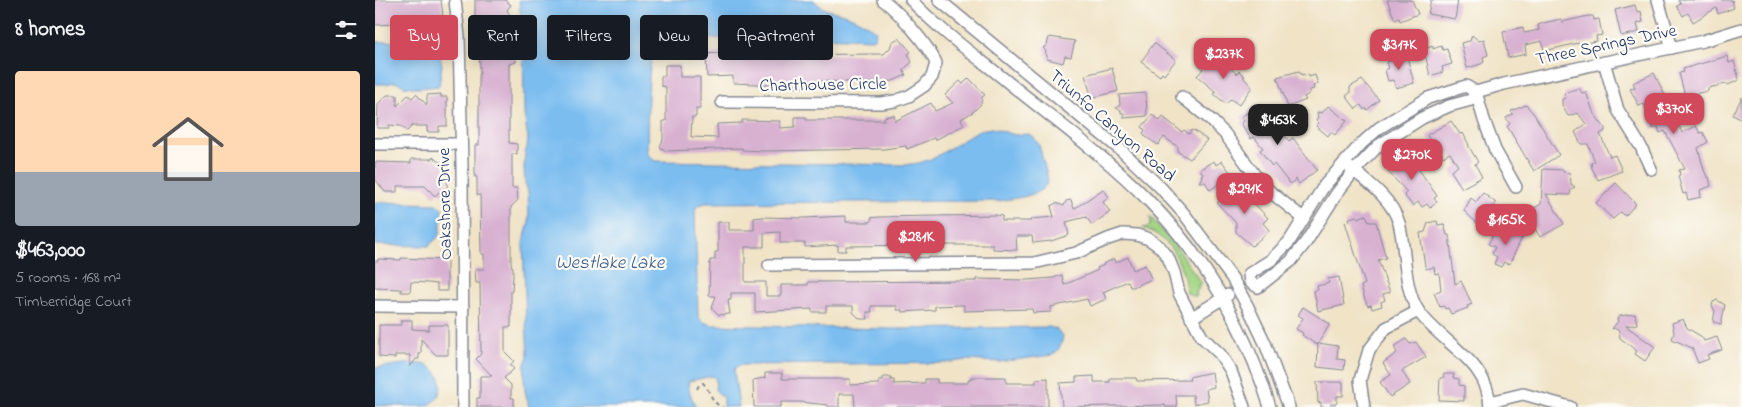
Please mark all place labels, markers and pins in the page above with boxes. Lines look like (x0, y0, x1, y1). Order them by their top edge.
pin: $317K (1364, 28, 1434, 71)
pin: $237K (1189, 38, 1259, 80)
pin: $370K (1639, 92, 1709, 135)
pin: $463K (1243, 104, 1313, 146)
pin: $270K (1377, 138, 1447, 181)
pin: $291K (1210, 172, 1280, 215)
pin: $165K (1471, 204, 1541, 246)
pin: $281K (881, 220, 951, 263)

